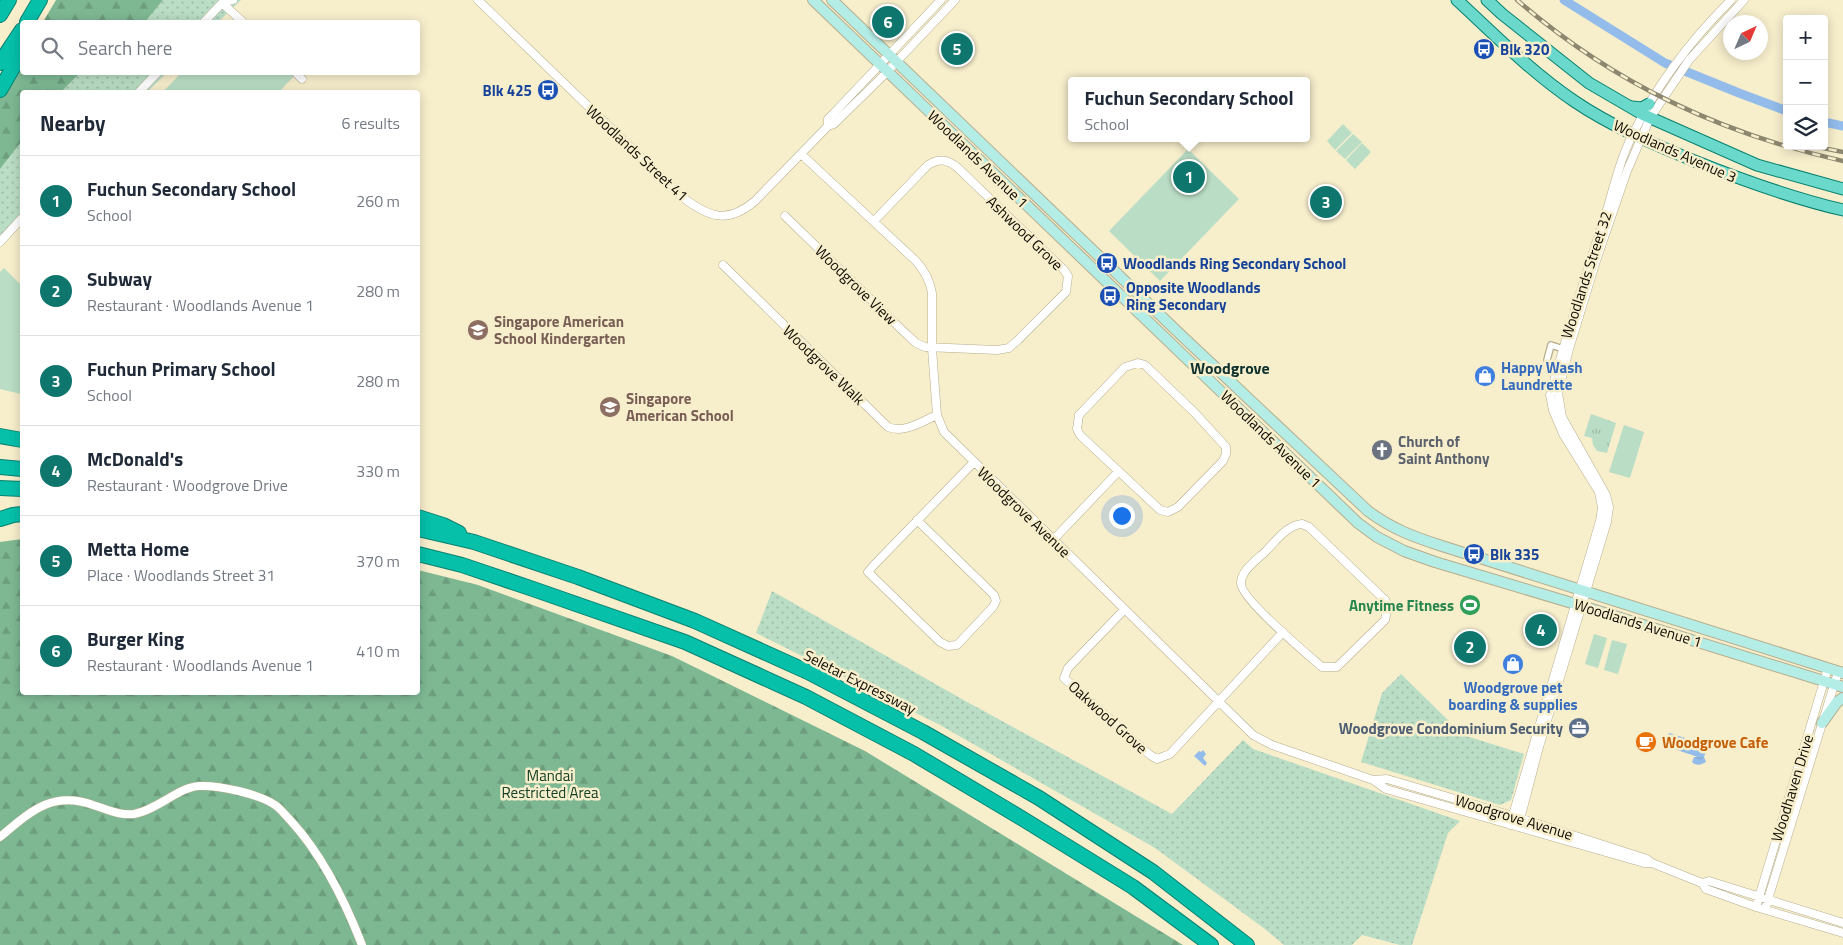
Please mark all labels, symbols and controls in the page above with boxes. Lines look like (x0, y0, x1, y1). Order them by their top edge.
pin: 6 (872, 3, 904, 41)
north arrow (1723, 15, 1768, 60)
map controls (1783, 15, 1828, 150)
button: + (1783, 15, 1828, 60)
search box (20, 20, 420, 75)
pin: 5 (941, 30, 973, 68)
text: Search here (78, 33, 172, 62)
icon: search (38, 34, 66, 62)
bus stop icon: Blk 320 (1472, 37, 1496, 61)
place label: Blk 320 (1500, 38, 1550, 61)
button: − (1783, 60, 1828, 105)
popup (1068, 77, 1310, 142)
bus stop icon: Blk 425 (536, 78, 560, 102)
place label: Blk 425 (483, 79, 532, 102)
text: Fuchun Secondary School (1084, 83, 1294, 112)
street label: Woodlands Street 41 (581, 99, 693, 207)
street label: Woodlands Avenue 1 (922, 105, 1034, 213)
button: layers (1783, 105, 1828, 150)
text: Nearby (40, 107, 105, 139)
text: 6 results (341, 111, 400, 135)
text: School (1084, 112, 1129, 136)
street label: Woodlands Avenue 3 (1610, 114, 1740, 188)
pin: 1 (1173, 158, 1205, 196)
text: Fuchun Secondary School (87, 174, 296, 203)
pin: 3 (1310, 183, 1342, 221)
text: 1 (52, 189, 60, 213)
text: 260 m (356, 189, 400, 213)
street label: Ashwood Grove (981, 190, 1069, 276)
text: School (87, 203, 132, 227)
street label: Woodlands Street 32 (1555, 208, 1617, 342)
street label: Woodgrove View (810, 240, 902, 330)
bus stop icon: Woodlands Ring Secondary School (1095, 251, 1119, 275)
place label: Woodlands Ring Secondary School (1123, 252, 1346, 275)
text: Subway (87, 264, 152, 293)
place label: Opposite Woodlands Ring Secondary (1126, 276, 1261, 316)
text: 2 (52, 279, 60, 303)
text: 280 m (356, 279, 400, 303)
bus stop icon: Opposite Woodlands Ring Secondary (1098, 284, 1122, 308)
text: Restaurant · Woodlands Avenue 1 (87, 293, 314, 317)
place label: Singapore American School Kindergarten (494, 310, 626, 350)
school or university icon: Singapore American School Kindergarten (466, 318, 490, 342)
street label: Woodgrove Walk (778, 320, 870, 410)
text: Fuchun Primary School (87, 354, 276, 383)
district label: Woodgrove (1190, 356, 1270, 380)
place label: Happy Wash Laundrette (1501, 356, 1583, 396)
shop icon: Happy Wash Laundrette (1473, 364, 1497, 388)
text: 3 (52, 369, 60, 393)
text: 280 m (356, 369, 400, 393)
text: School (87, 383, 132, 407)
street label: Woodlands Avenue 1 (1215, 385, 1327, 493)
place label: Singapore American School (626, 387, 734, 427)
school or university icon: Singapore American School (598, 395, 622, 419)
place label: Church of Saint Anthony (1398, 430, 1490, 470)
church icon: Church of Saint Anthony (1370, 438, 1394, 462)
text: McDonald's (87, 444, 183, 473)
text: 4 (52, 459, 60, 483)
text: 330 m (356, 459, 400, 483)
street label: Woodgrove Avenue (972, 461, 1076, 563)
text: Restaurant · Woodgrove Drive (87, 473, 288, 497)
your location (1109, 503, 1135, 529)
text: Metta Home (87, 534, 189, 563)
bus stop icon: Blk 335 (1462, 542, 1486, 566)
place label: Blk 335 (1490, 543, 1539, 566)
text: 5 (52, 549, 60, 573)
text: 370 m (356, 549, 400, 573)
text: Place · Woodlands Street 31 (87, 563, 275, 587)
sports icon: Anytime Fitness (1458, 593, 1482, 617)
street label: Woodlands Avenue 1 (1571, 593, 1705, 653)
place label: Anytime Fitness (1349, 594, 1454, 617)
pin: 4 (1525, 611, 1557, 649)
text: Burger King (87, 624, 184, 653)
pin: 2 (1454, 628, 1486, 666)
text: 6 (52, 639, 60, 663)
text: 410 m (356, 639, 400, 663)
street label: Seletar Expressway (800, 644, 920, 720)
shop icon: Woodgrove pet boarding & supplies (1501, 652, 1525, 676)
text: Restaurant · Woodlands Avenue 1 (87, 653, 314, 677)
street label: Oakwood Grove (1063, 675, 1153, 759)
place label: Woodgrove pet boarding & supplies (1448, 676, 1578, 716)
office icon: Woodgrove Condominium Security (1567, 716, 1591, 740)
place label: Woodgrove Condominium Security (1339, 717, 1563, 740)
cafe icon: Woodgrove Cafe (1634, 730, 1658, 754)
place label: Woodgrove Cafe (1662, 731, 1769, 754)
street label: Woodhaven Drive (1765, 732, 1819, 844)
park label: Mandai Restricted Area (501, 764, 599, 804)
street label: Woodgrove Avenue (1452, 788, 1576, 846)

